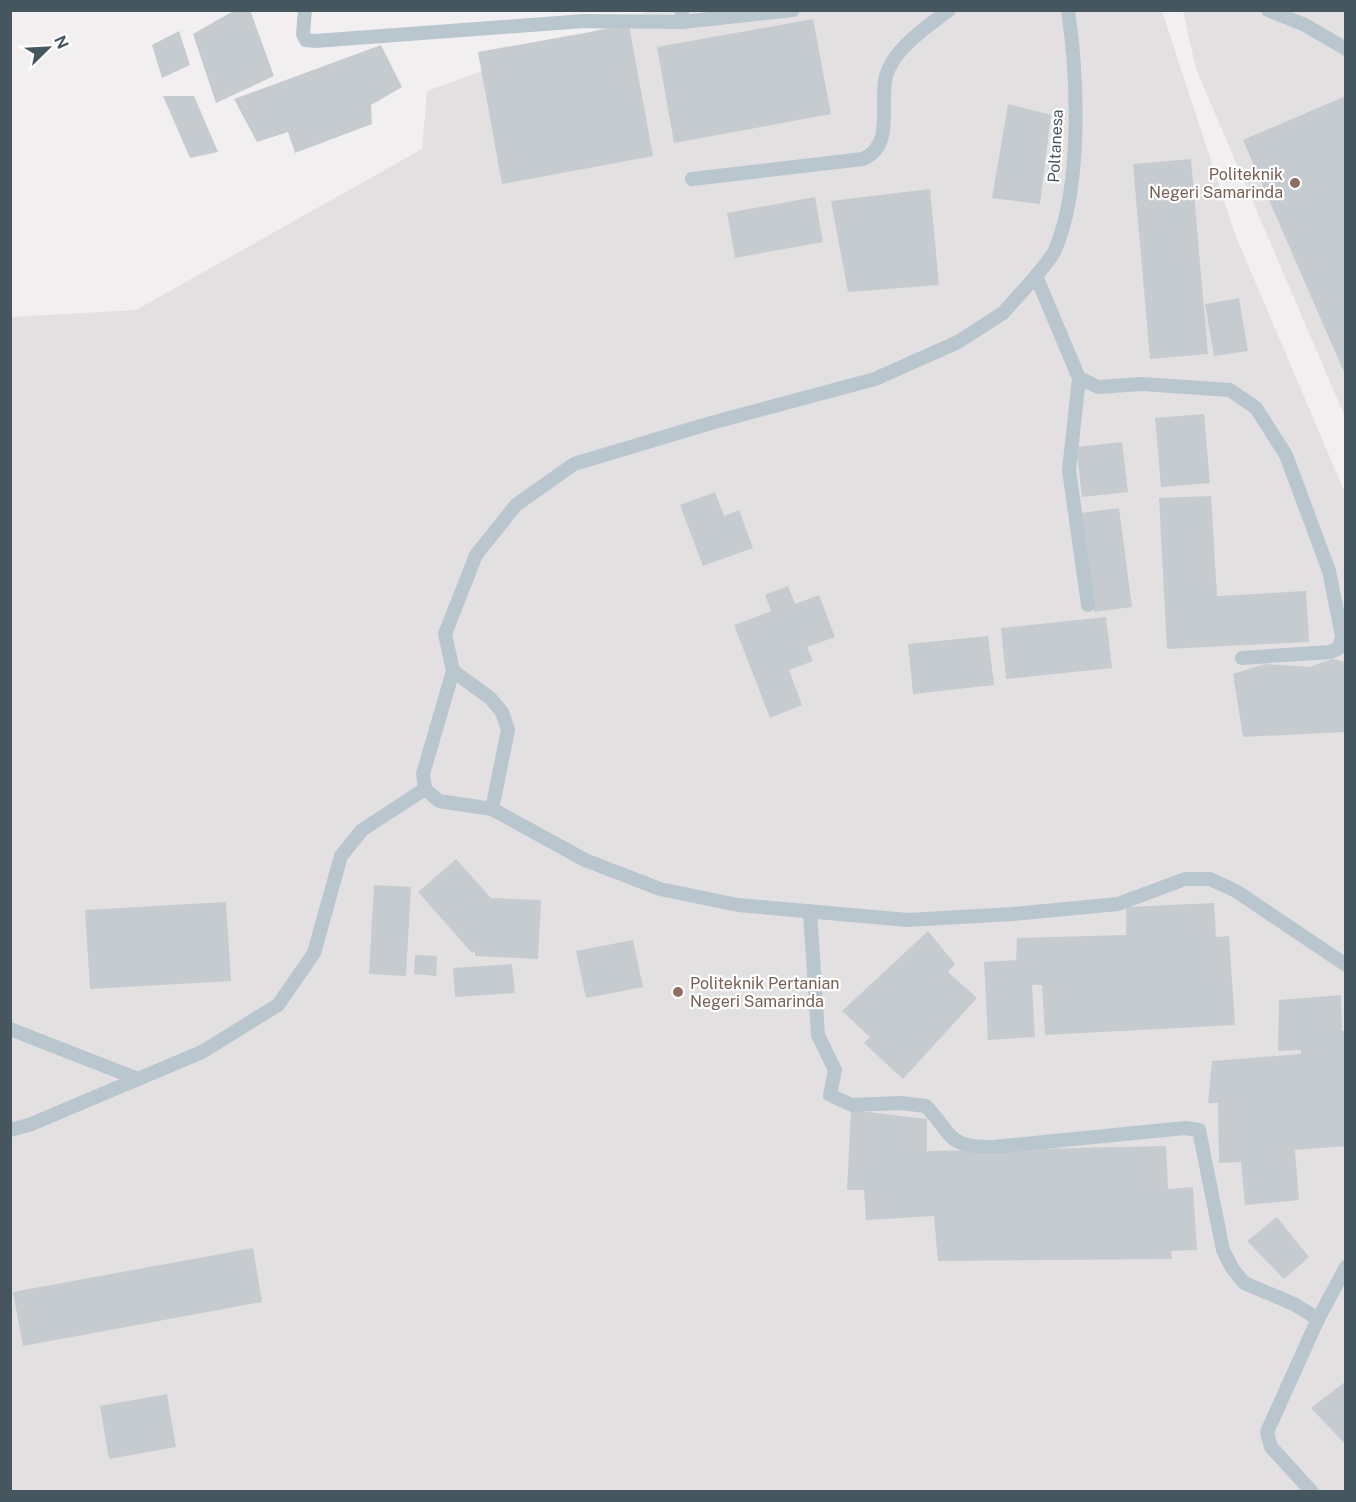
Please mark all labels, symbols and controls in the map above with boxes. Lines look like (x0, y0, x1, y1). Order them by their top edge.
north arrow (18, 18, 78, 78)
text: N (50, 33, 72, 52)
street label: Poltanesa (1044, 109, 1067, 183)
place label: Politeknik Negeri Samarinda (1149, 165, 1283, 202)
marker: Politeknik Negeri Samarinda (1288, 176, 1302, 190)
place label: Politeknik Pertanian Negeri Samarinda (690, 974, 839, 1011)
marker: Politeknik Pertanian Negeri Samarinda (671, 985, 685, 999)

